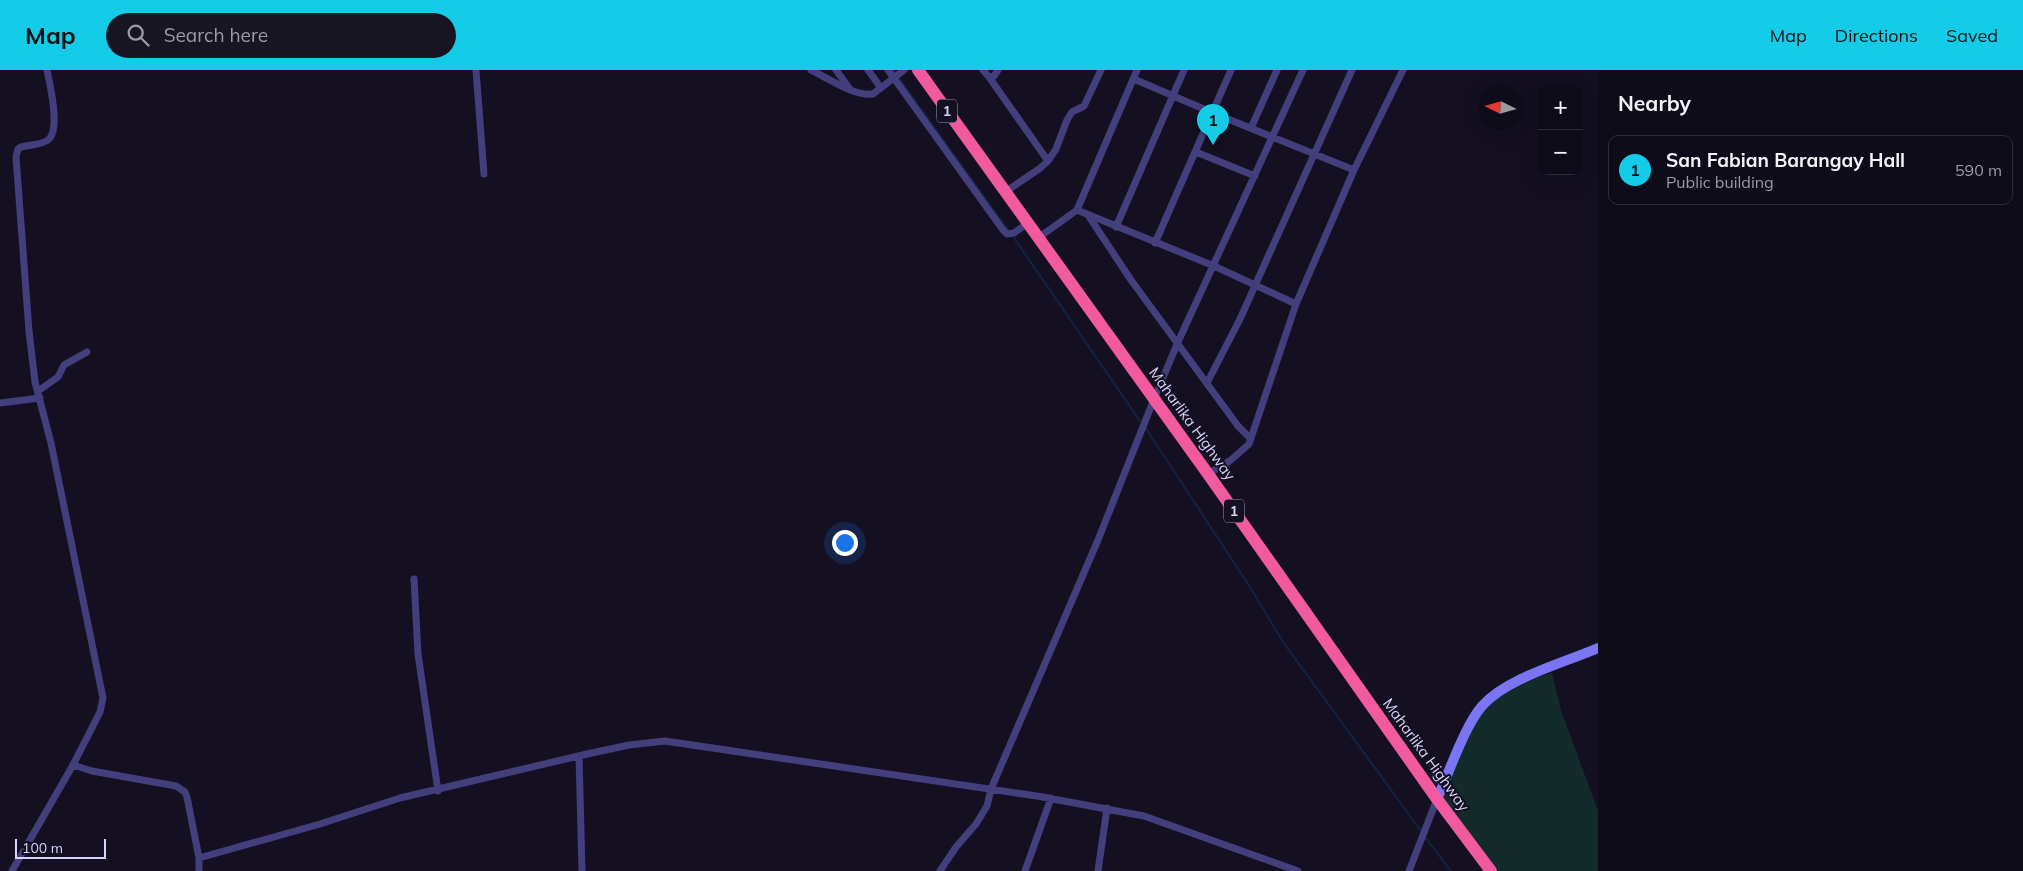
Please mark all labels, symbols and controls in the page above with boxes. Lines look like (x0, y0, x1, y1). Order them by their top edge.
search box (106, 13, 456, 58)
text: Map (25, 20, 76, 50)
icon: search (124, 21, 152, 49)
text: Search here (164, 23, 268, 47)
text: Map (1770, 24, 1807, 47)
text: Directions (1835, 24, 1918, 47)
text: Saved (1946, 24, 1998, 47)
north arrow (1478, 85, 1523, 130)
map controls (1538, 85, 1583, 175)
button: + (1538, 85, 1583, 130)
text: Nearby (1618, 90, 1691, 116)
road number: 1 (937, 99, 957, 122)
pin: 1 (1197, 104, 1229, 145)
button: − (1538, 130, 1583, 175)
text: San Fabian Barangay Hall (1666, 148, 1905, 172)
text: 1 (1630, 160, 1640, 180)
text: 590 m (1955, 160, 2002, 180)
text: Public building (1666, 172, 1774, 192)
street label: Maharlika Highway (1145, 363, 1240, 484)
road number: 1 (1224, 500, 1244, 522)
your location (832, 530, 858, 556)
street label: Maharlika Highway (1379, 694, 1474, 815)
scale bar (15, 836, 106, 859)
text: 100 m (22, 839, 63, 857)

